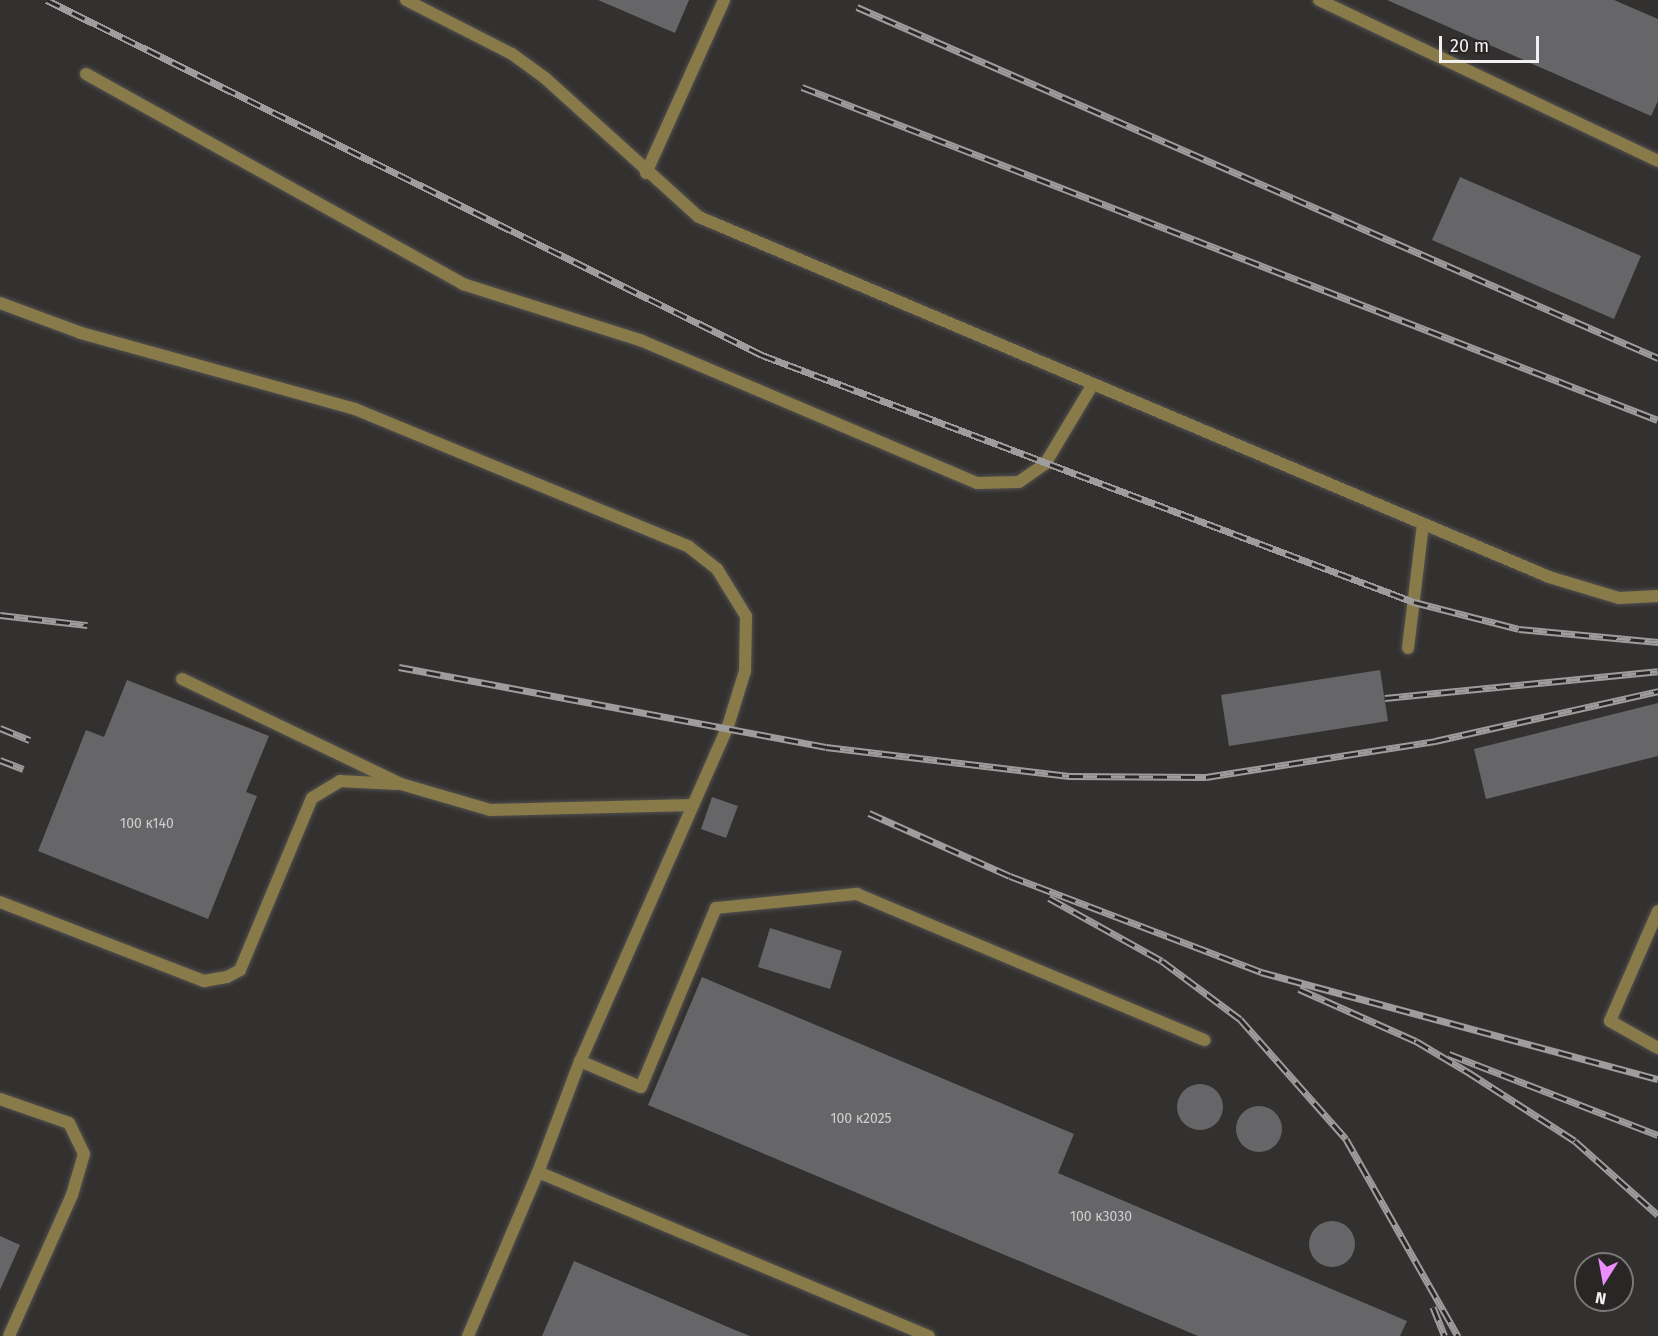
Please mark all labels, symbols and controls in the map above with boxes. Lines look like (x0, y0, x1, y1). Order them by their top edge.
scale bar (1442, 24, 1542, 62)
text: 20 m (1450, 35, 1489, 57)
house number: 100 к140 (120, 816, 174, 832)
house number: 100 к2025 (830, 1111, 892, 1127)
house number: 100 к3030 (1070, 1209, 1132, 1225)
north arrow (1574, 1252, 1634, 1312)
text: N (1594, 1288, 1608, 1309)

